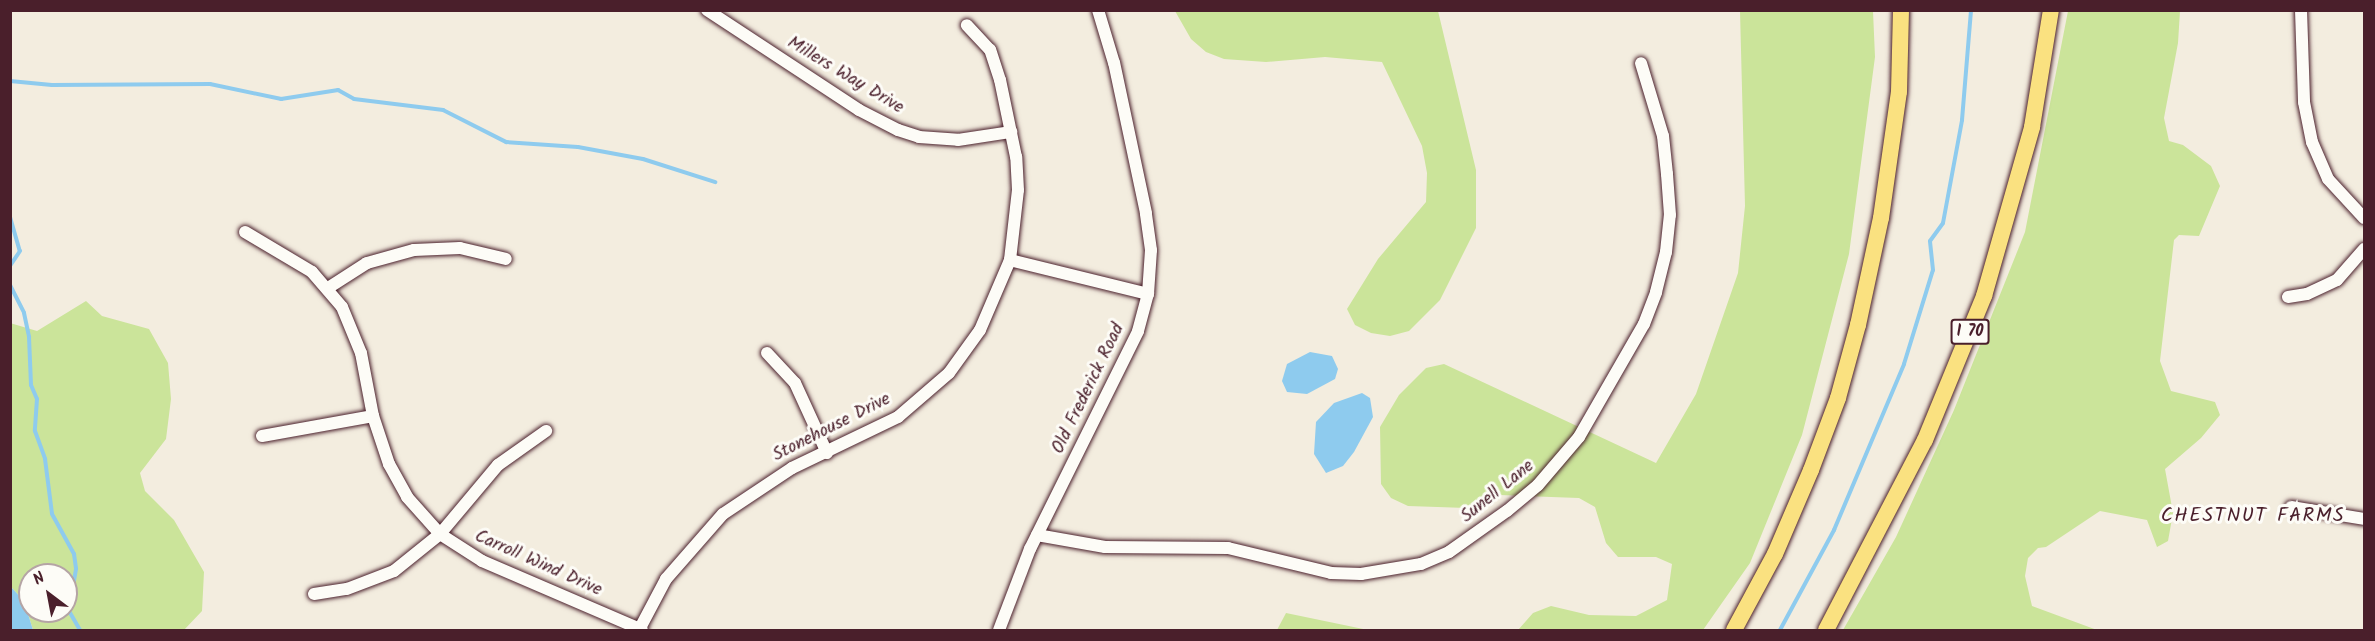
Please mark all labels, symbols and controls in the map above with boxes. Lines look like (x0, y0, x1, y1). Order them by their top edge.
street label: Millers Way Drive (783, 33, 907, 119)
road number: I 70 (1950, 319, 1990, 345)
street label: Old Frederick Road (1048, 320, 1130, 458)
street label: Stonehouse Drive (769, 389, 895, 467)
street label: Sunell Lane (1457, 456, 1539, 528)
district label: CHESTNUT FARMS (2161, 504, 2345, 528)
street label: Carroll Wind Drive (471, 526, 605, 602)
north arrow (18, 563, 78, 623)
text: N (28, 566, 50, 592)

